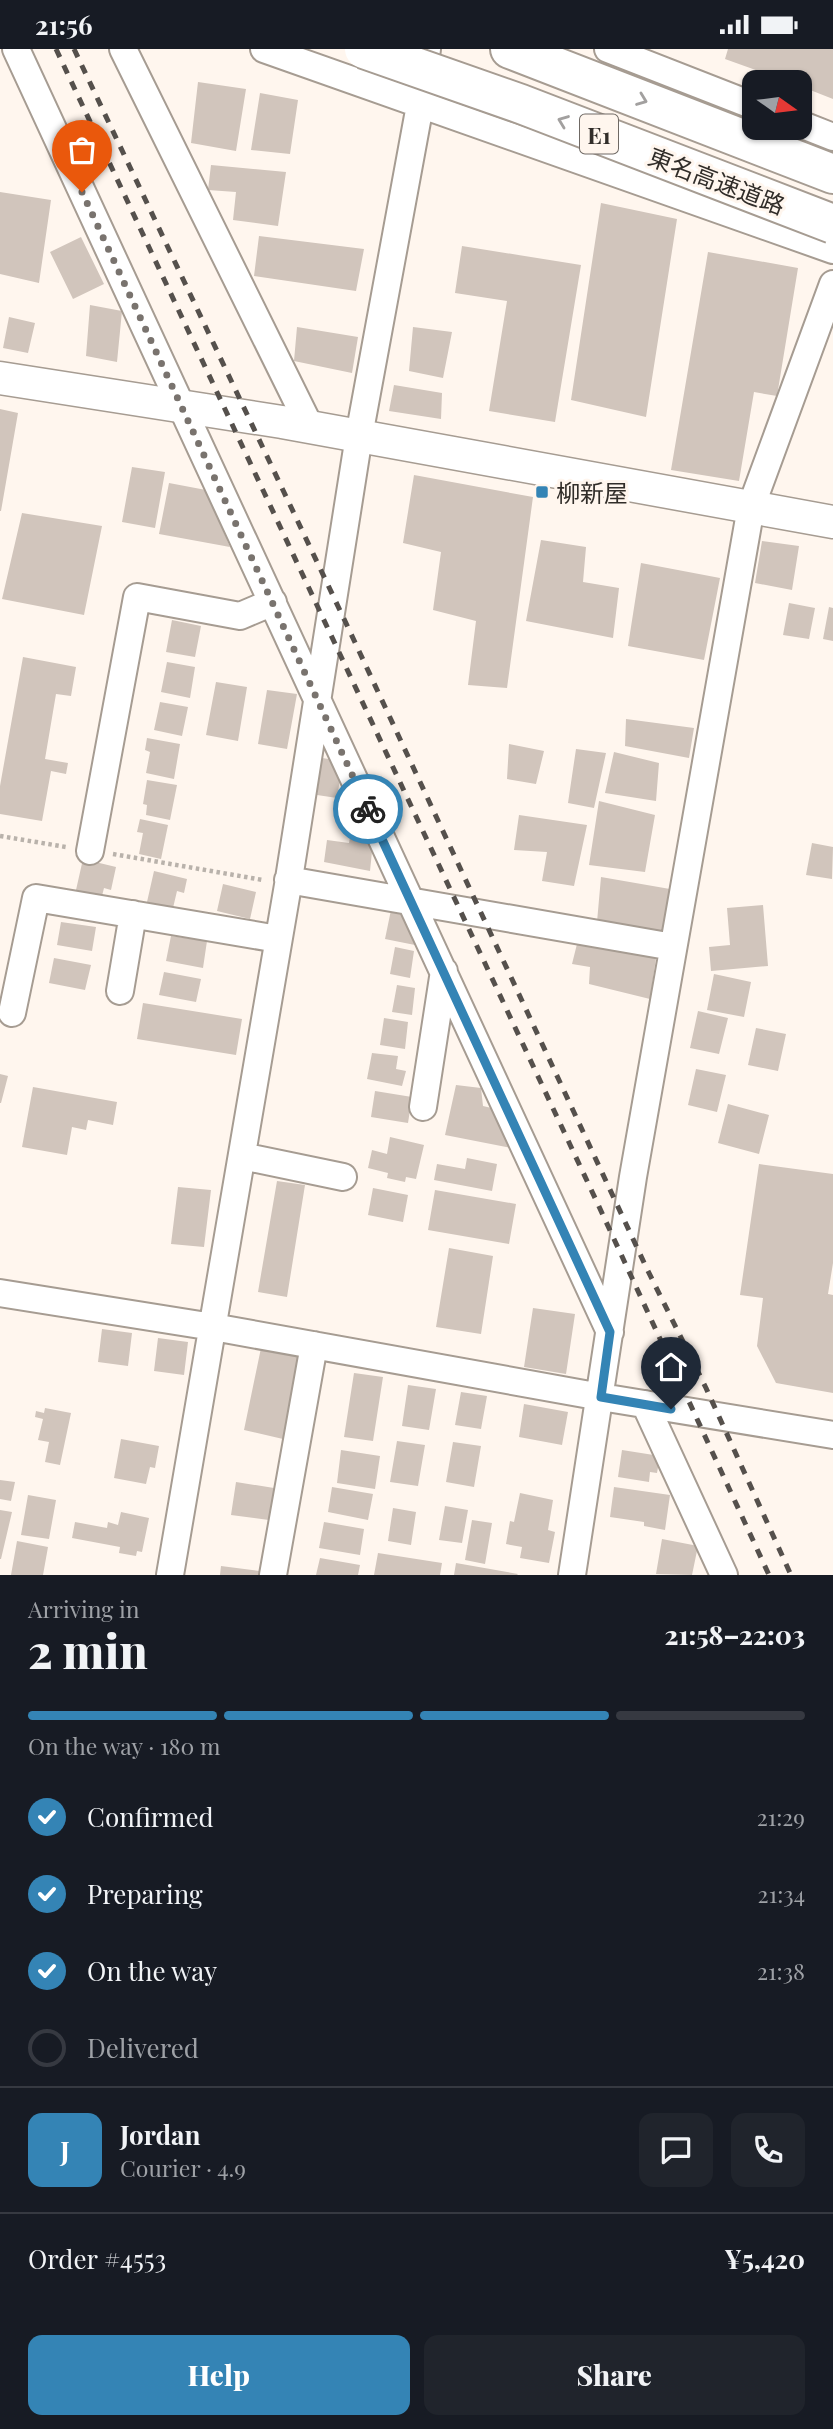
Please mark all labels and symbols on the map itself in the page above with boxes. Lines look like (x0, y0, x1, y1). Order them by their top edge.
north arrow (742, 70, 812, 140)
one-way arrow (635, 92, 647, 106)
one-way arrow (558, 115, 570, 129)
road number: E1 (580, 115, 618, 153)
pin (52, 120, 112, 192)
street label: 東名高速道路 (644, 139, 790, 221)
place label: 柳新屋 (556, 476, 628, 508)
marker: 柳新屋 (534, 484, 550, 500)
courier (333, 774, 403, 844)
pin (641, 1337, 701, 1409)

